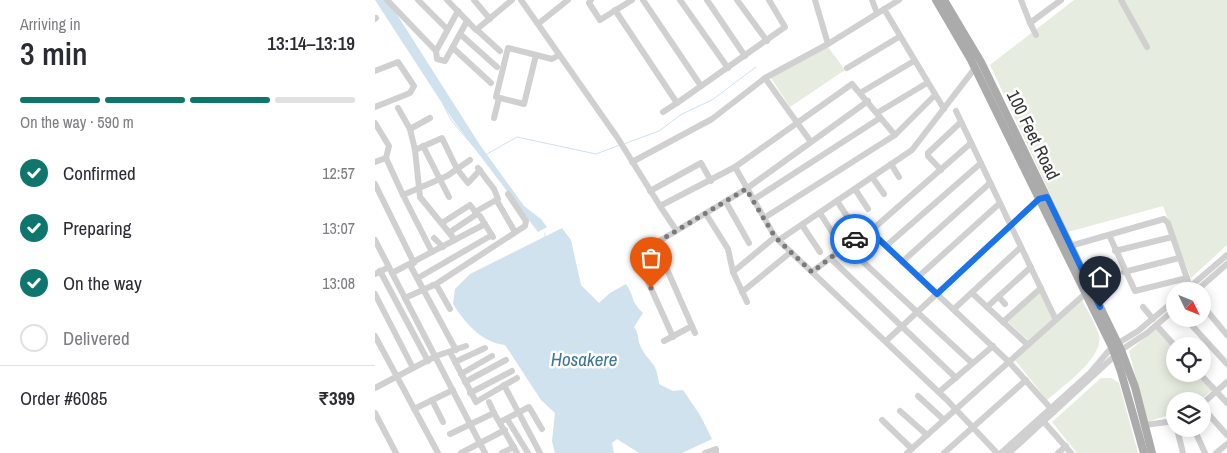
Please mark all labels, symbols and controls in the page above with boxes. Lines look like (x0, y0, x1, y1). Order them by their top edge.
text: Arriving in (20, 13, 81, 35)
text: 13:14–13:19 (267, 30, 355, 56)
text: 3 min (20, 32, 88, 75)
street label: 100 Feet Road (1001, 86, 1066, 184)
text: On the way · 590 m (20, 111, 134, 133)
icon: check (20, 159, 48, 187)
text: Confirmed (63, 160, 136, 186)
text: 12:57 (322, 162, 355, 184)
icon: check (20, 214, 48, 242)
courier (830, 214, 880, 264)
text: Preparing (63, 215, 131, 241)
text: 13:07 (322, 217, 355, 239)
icon: car (841, 225, 869, 253)
pin (630, 237, 672, 288)
icon: bag (637, 244, 665, 272)
pin (1079, 256, 1121, 307)
icon: home (1086, 263, 1114, 291)
icon: check (20, 269, 48, 297)
text: On the way (63, 270, 142, 296)
text: 13:08 (322, 272, 355, 294)
north arrow (1166, 282, 1211, 328)
map controls (1166, 282, 1211, 437)
text: Delivered (63, 325, 130, 351)
button: locate (1166, 337, 1211, 382)
water label: Hosakere (551, 346, 617, 372)
text: Order #6085 (20, 385, 107, 411)
text: ₹399 (318, 385, 355, 411)
button: layers (1166, 392, 1211, 437)

